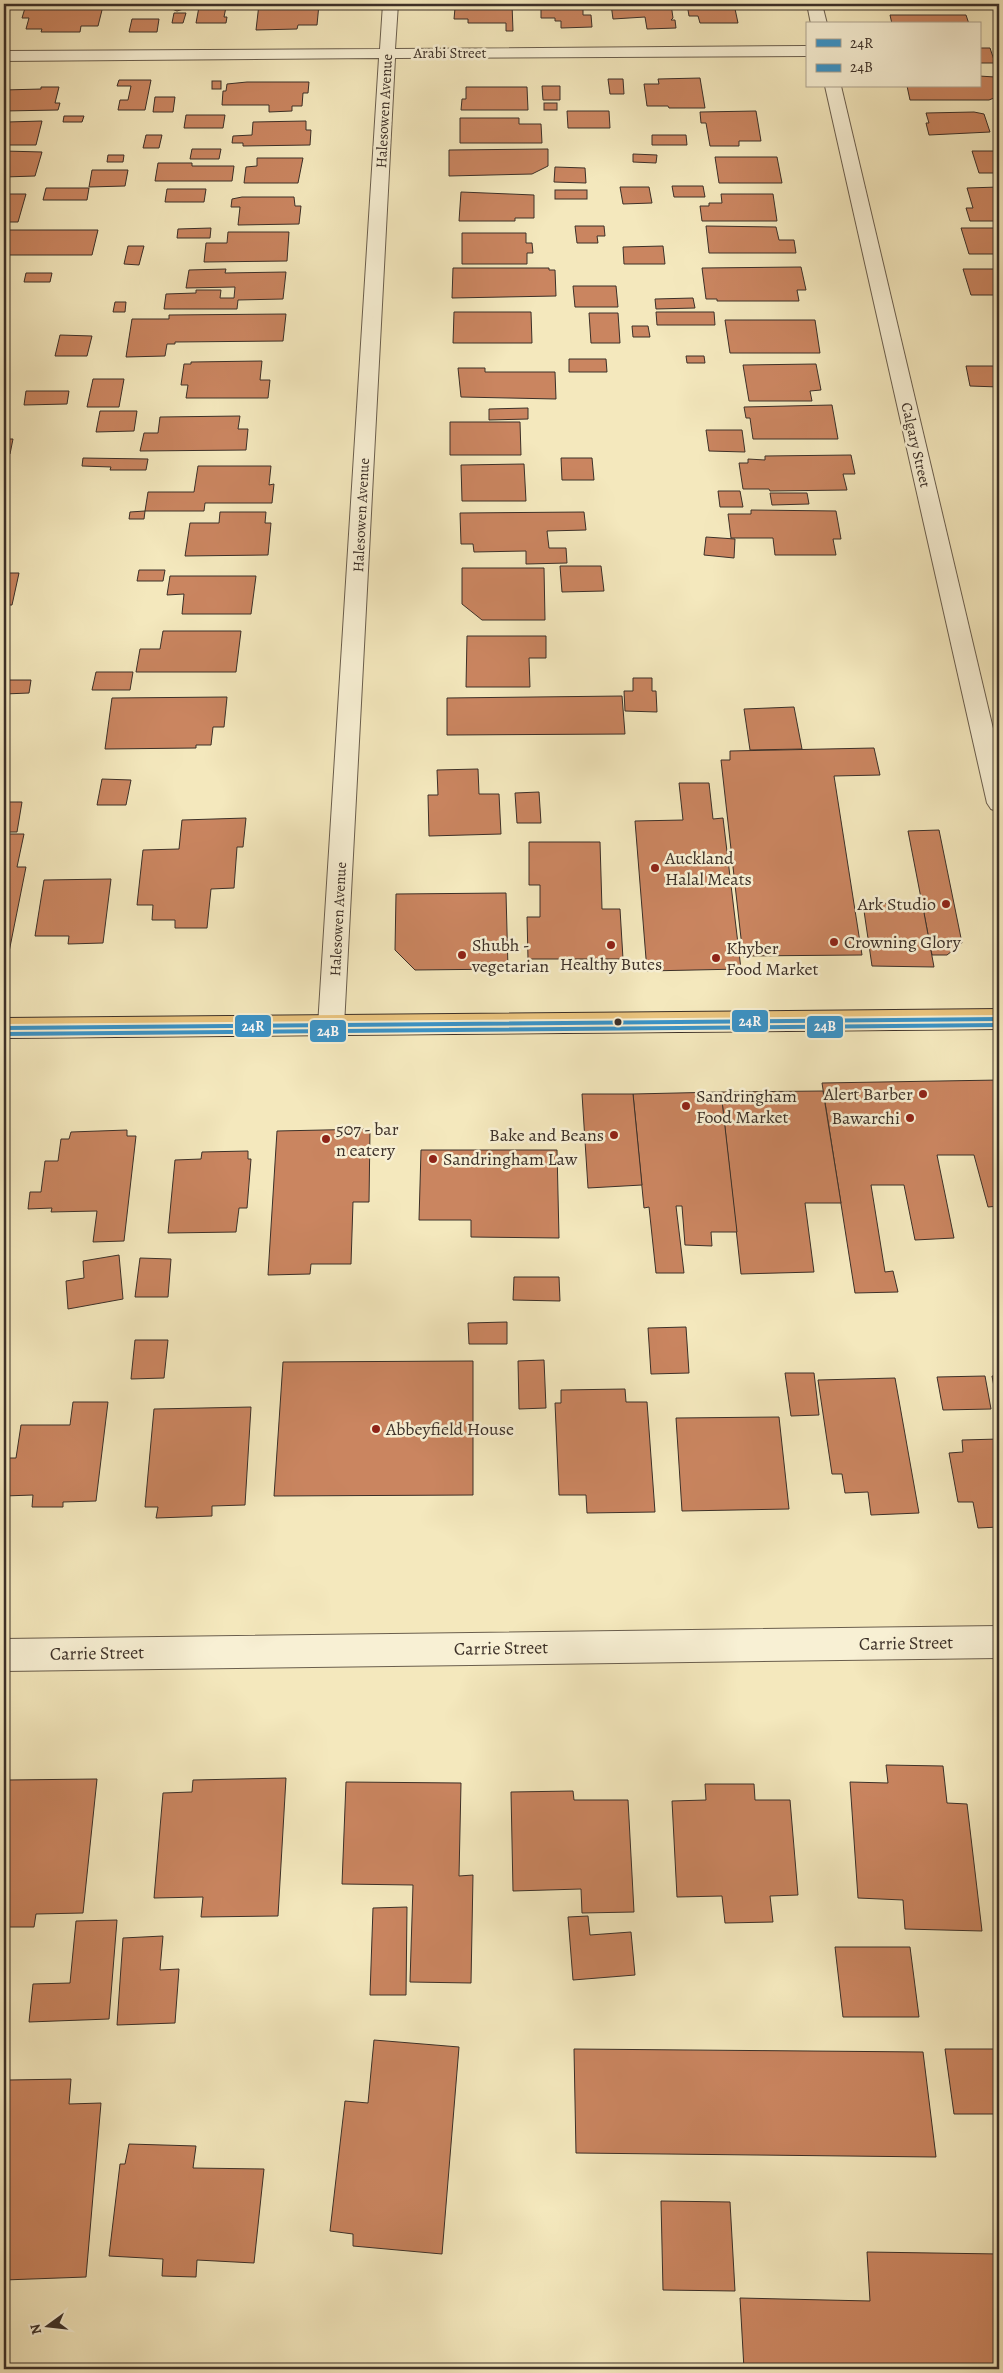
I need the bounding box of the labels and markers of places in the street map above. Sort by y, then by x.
place label: Auckland Halal Meats [664,846,752,891]
marker: Auckland Halal Meats [649,862,661,874]
place label: Ark Studio [857,892,936,916]
marker: Ark Studio [940,898,952,910]
place label: Crowning Glory [844,930,962,954]
place label: Shubh - vegetarian [471,933,549,978]
place label: Khyber Food Market [726,936,819,981]
marker: Crowning Glory [828,936,840,948]
marker: Healthy Butes [605,939,617,951]
marker: Shubh - vegetarian [456,949,468,961]
place label: Healthy Butes [560,952,662,976]
marker: Khyber Food Market [710,952,722,964]
unlabelled marker [613,1017,623,1027]
place label: Alert Barber [823,1082,913,1106]
place label: Sandringham Food Market [696,1084,797,1129]
marker: Alert Barber [917,1088,929,1100]
marker: Sandringham Food Market [680,1100,692,1112]
place label: Bawarchi [831,1106,900,1130]
marker: Bawarchi [904,1112,916,1124]
place label: 507 - bar n eatery [336,1117,399,1162]
place label: Bake and Beans [489,1123,604,1147]
marker: Bake and Beans [608,1129,620,1141]
marker: 507 - bar n eatery [320,1133,332,1145]
place label: Sandringham Law [443,1147,578,1171]
marker: Sandringham Law [427,1153,439,1165]
place label: Abbeyfield House [385,1417,514,1441]
marker: Abbeyfield House [370,1423,382,1435]

